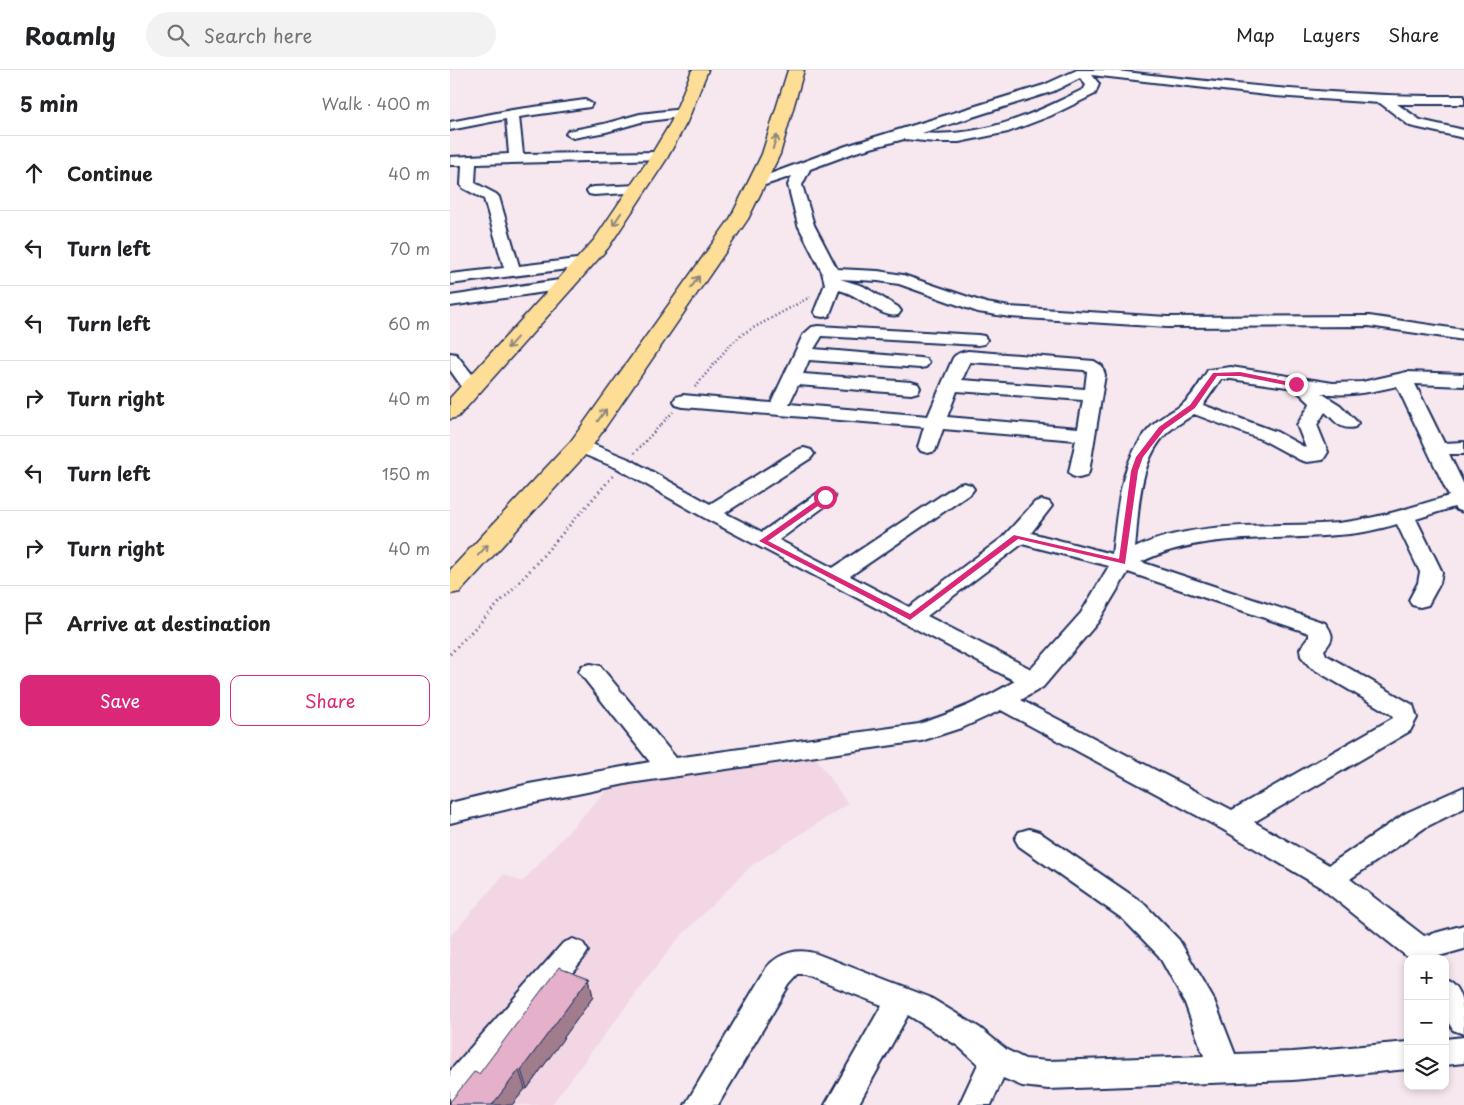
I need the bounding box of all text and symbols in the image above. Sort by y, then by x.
search box [146,12,496,57]
text: Roamly [25,17,116,53]
icon: search [164,21,192,49]
text: Search here [204,21,312,49]
text: Map [1236,21,1275,48]
text: Layers [1303,21,1360,48]
text: Share [1388,21,1439,48]
text: 5 min [20,87,78,119]
text: Walk · 400 m [322,91,430,115]
one-way arrow [771,134,780,150]
icon: ahead [20,159,48,187]
text: Continue [67,159,153,187]
text: 40 m [388,161,430,185]
one-way arrow [612,212,622,226]
icon: left [20,234,48,262]
text: Turn left [67,234,151,262]
text: 70 m [390,236,430,260]
one-way arrow [690,275,700,289]
icon: left [20,309,48,337]
text: Turn left [67,309,151,337]
text: 60 m [388,311,430,335]
one-way arrow [506,336,518,349]
route end [1285,373,1308,396]
icon: right [20,384,48,412]
text: Turn right [67,384,165,412]
text: 40 m [388,386,430,410]
one-way arrow [597,409,607,423]
icon: left [20,459,48,487]
text: Turn left [67,459,151,487]
text: 150 m [382,461,430,485]
route start [814,486,837,509]
icon: right [20,534,48,562]
text: Turn right [67,534,165,562]
text: 40 m [388,536,430,560]
one-way arrow [477,544,489,557]
icon: arrive [20,609,48,637]
text: Arrive at destination [67,609,271,637]
button: Save [20,675,220,726]
button: Share [230,675,430,726]
map controls [1404,955,1449,1090]
button: + [1404,955,1449,1000]
button: − [1404,1000,1449,1045]
button: layers [1404,1045,1449,1090]

